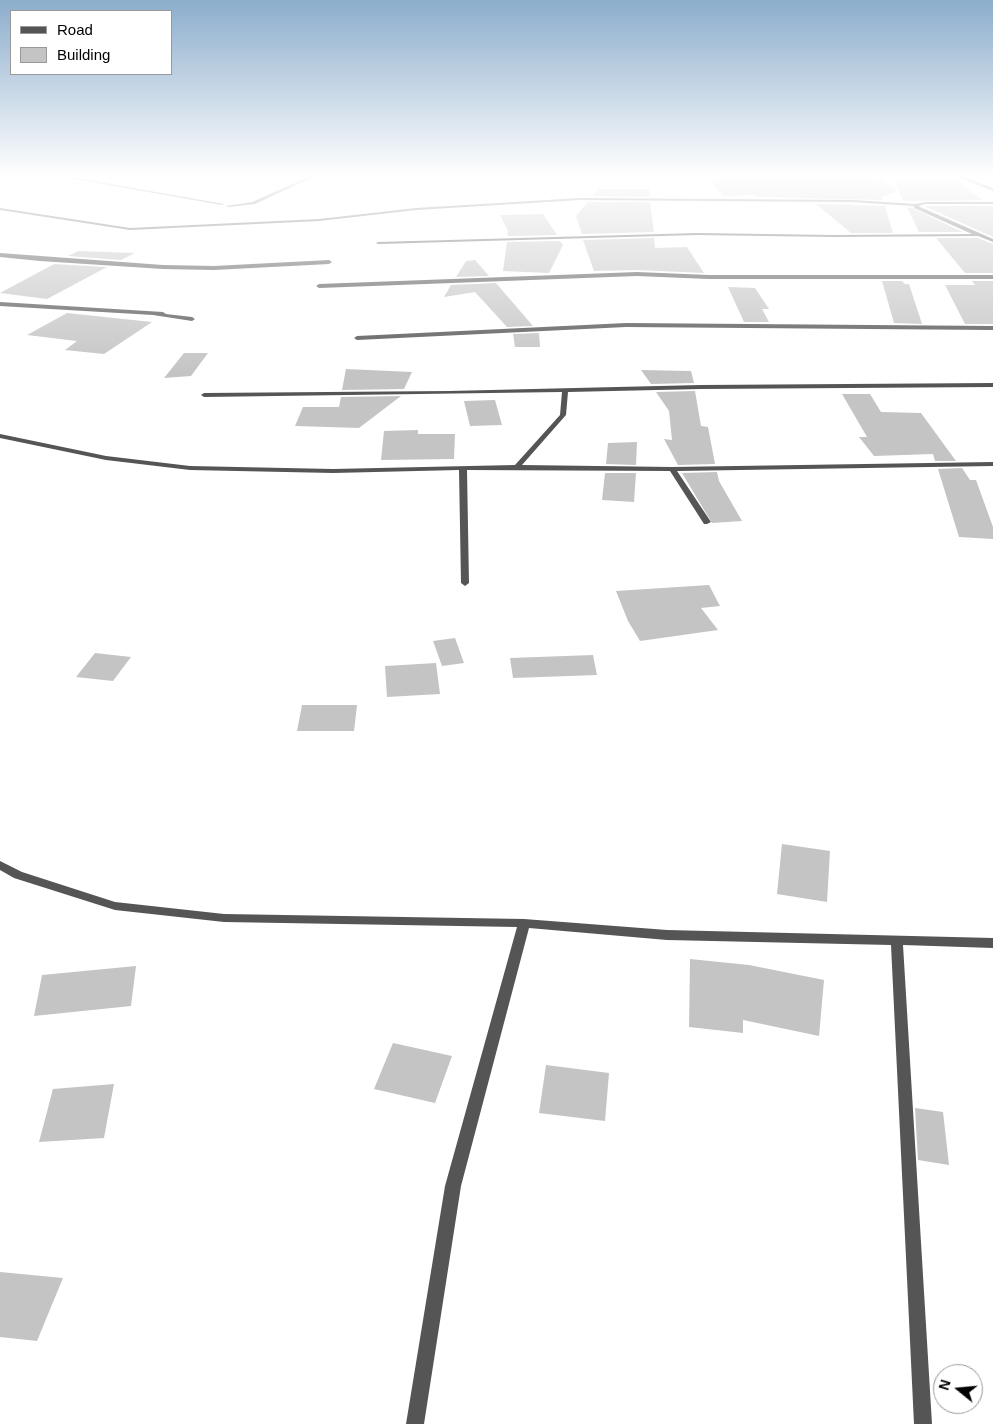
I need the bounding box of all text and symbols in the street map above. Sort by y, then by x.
legend [10,10,172,75]
text: Road [57,21,93,38]
text: Building [57,46,110,63]
north arrow [933,1364,983,1414]
text: N [935,1378,954,1392]

